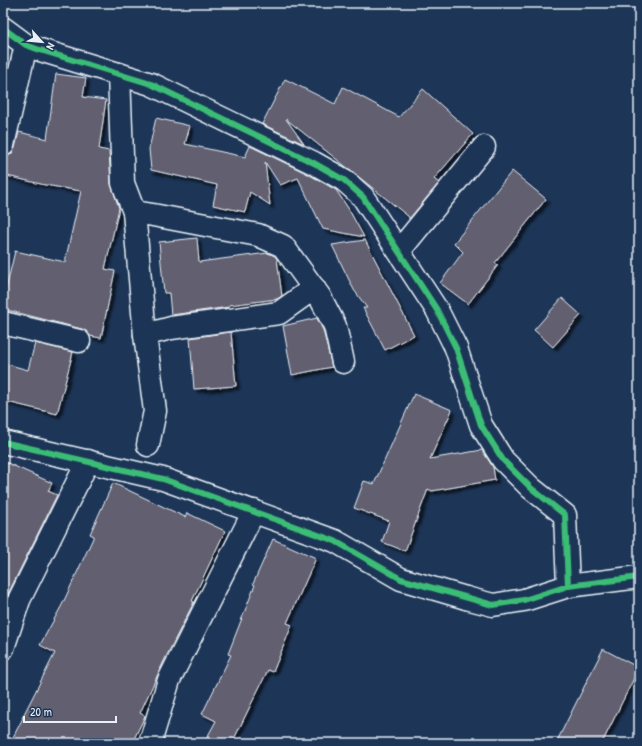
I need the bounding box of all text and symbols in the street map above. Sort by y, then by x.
north arrow [22,22,62,62]
text: N [43,41,58,52]
scale bar [24,698,116,724]
text: 20 m [30,703,52,720]

